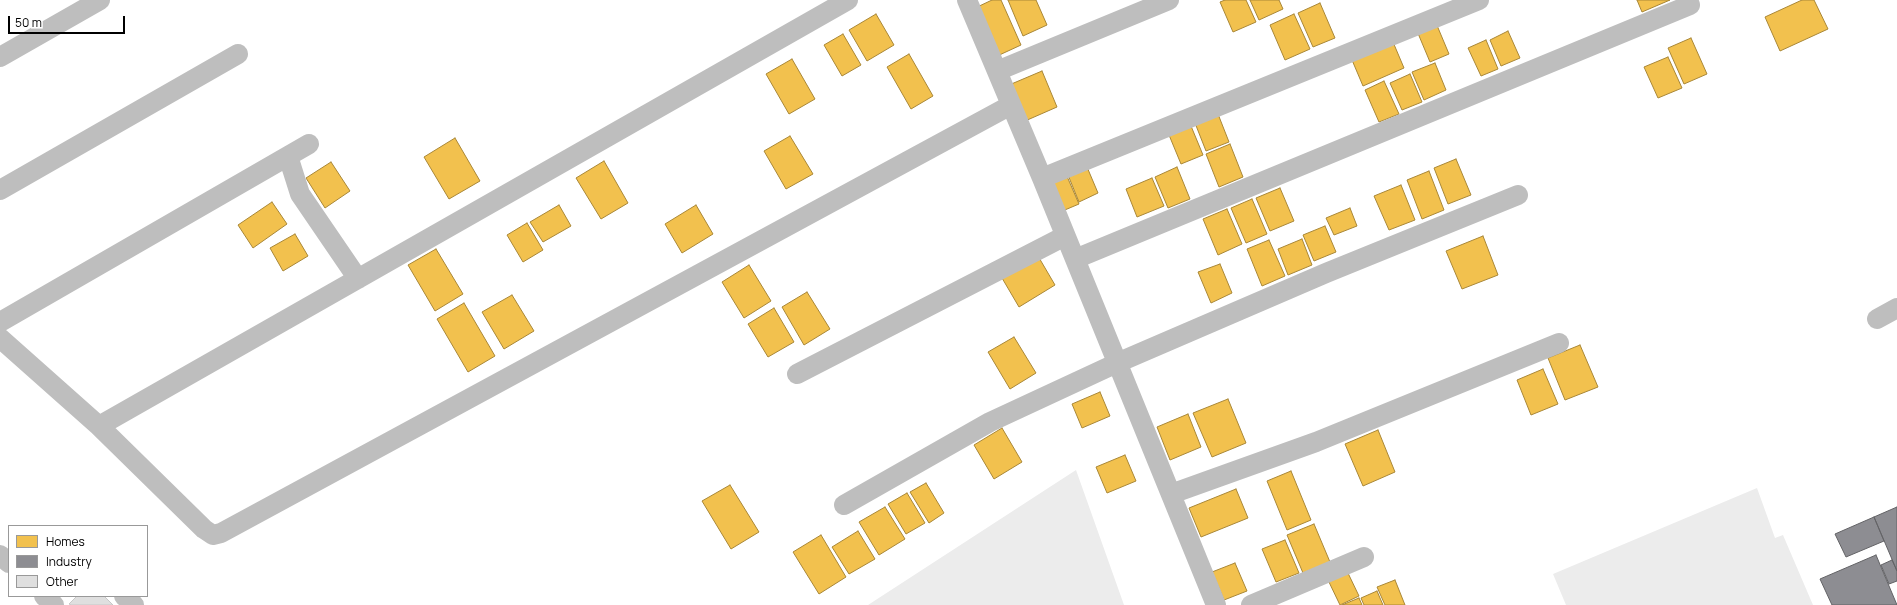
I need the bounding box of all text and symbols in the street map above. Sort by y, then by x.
scale bar [10,8,127,34]
text: 50 m [15,14,42,31]
legend [8,525,148,597]
text: Homes [46,533,85,550]
text: Industry [46,553,92,570]
text: Other [46,573,78,590]

